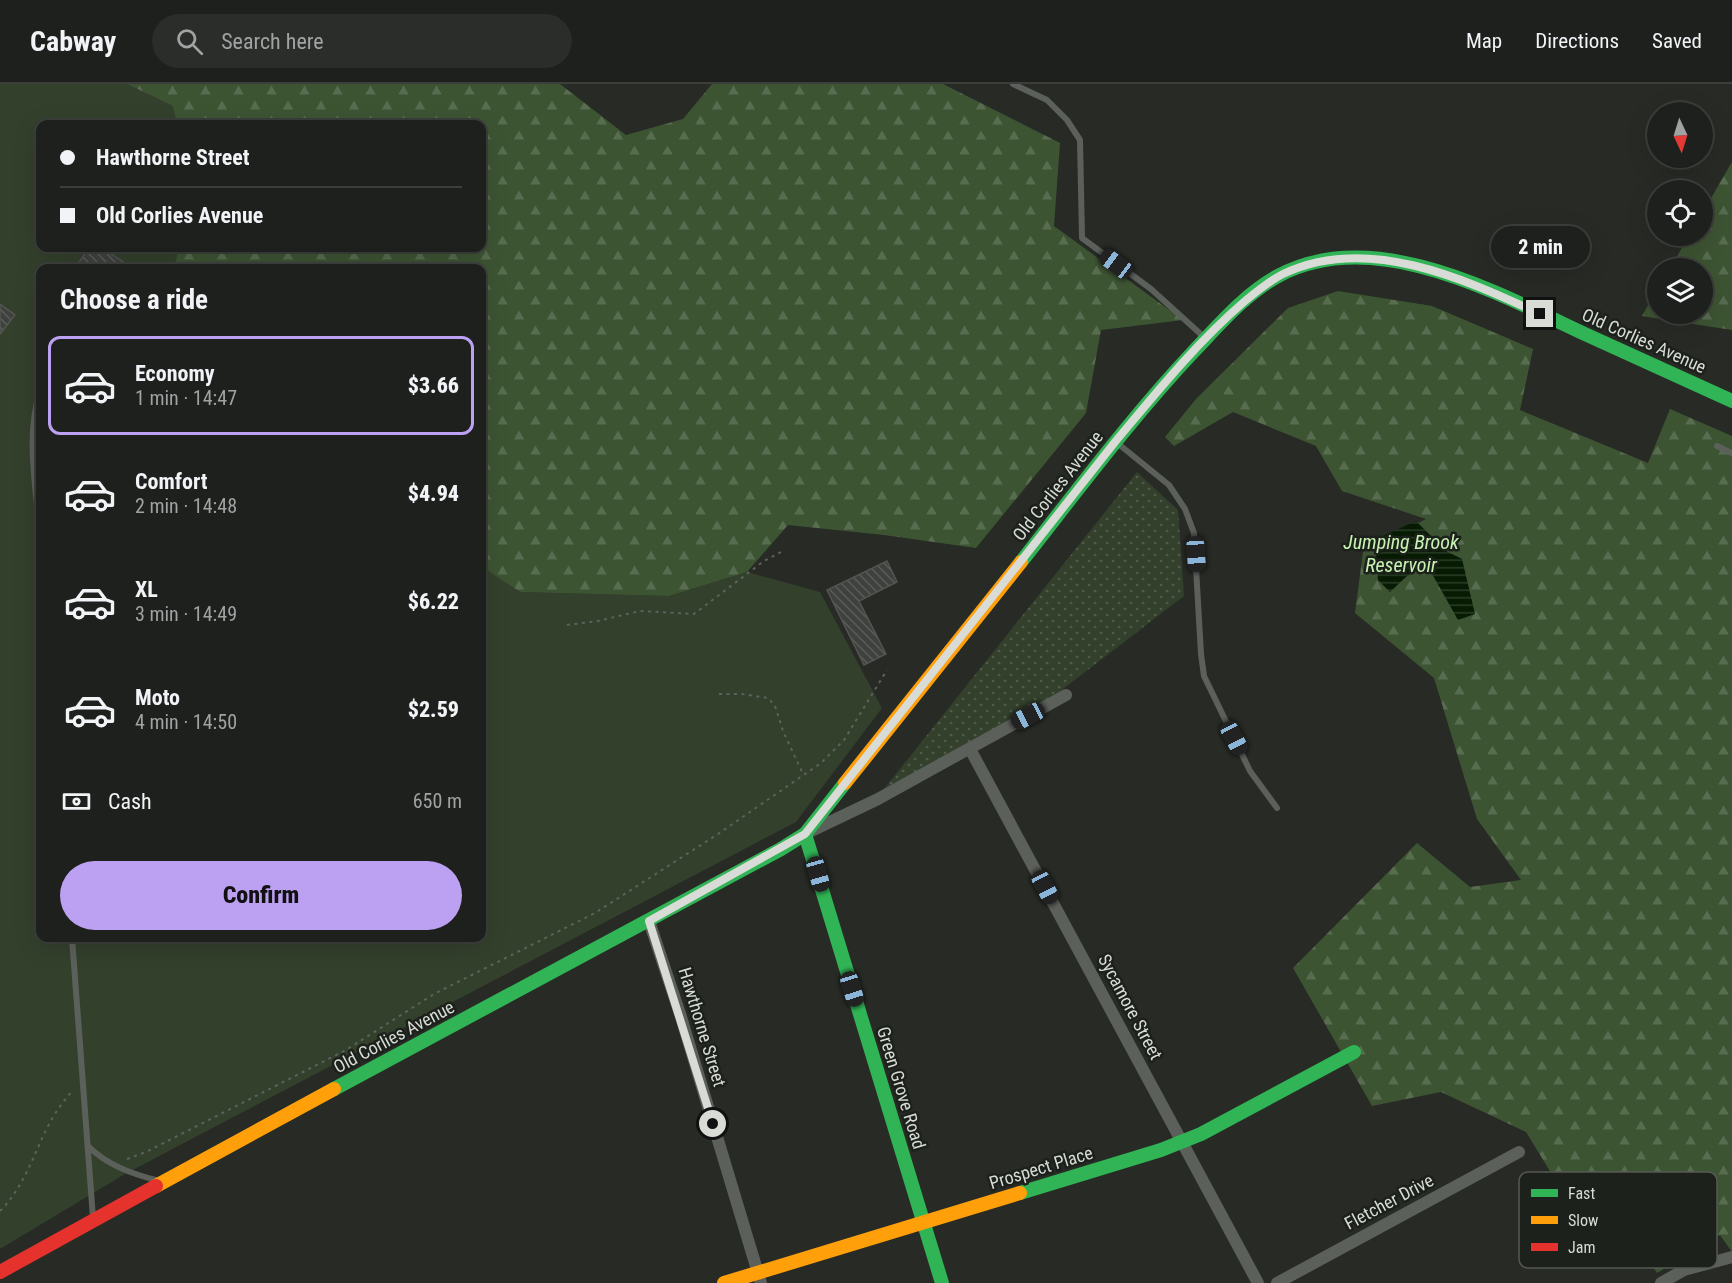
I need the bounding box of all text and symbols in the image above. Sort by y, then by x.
search box [152,14,572,68]
text: Cabway [30,25,116,58]
icon: search [173,25,206,58]
text: Search here [221,29,324,54]
text: Map [1466,29,1502,53]
text: Directions [1535,29,1619,53]
text: Saved [1652,29,1702,53]
north arrow [1647,102,1713,168]
map controls [1647,102,1713,324]
text: Hawthorne Street [96,145,250,170]
button: locate [1647,180,1713,246]
text: Old Corlies Avenue [96,203,263,228]
callout: 2 min [1490,227,1590,269]
text: 2 min [1518,235,1563,259]
car [1096,246,1136,282]
button: layers [1647,258,1713,324]
text: Choose a ride [60,284,208,316]
route end [1526,300,1553,327]
street label: Old Corlies Avenue [1579,304,1709,377]
icon: car [63,359,117,413]
text: Economy [135,361,215,386]
text: $3.66 [408,373,459,398]
text: 1 min · 14:47 [135,386,237,410]
street label: Old Corlies Avenue [1008,427,1107,545]
icon: car [63,467,117,521]
text: Comfort [135,469,208,494]
text: $4.94 [408,481,459,506]
text: 2 min · 14:48 [135,494,237,518]
water label: Jumping Brook Reservoir [1343,530,1460,577]
car [1186,535,1206,573]
icon: car [63,575,117,629]
text: XL [135,577,158,602]
text: $6.22 [408,589,459,614]
text: 3 min · 14:49 [135,602,237,626]
icon: car [63,683,117,737]
text: Moto [135,685,180,710]
text: $2.59 [408,697,459,722]
car [1008,700,1048,732]
text: 4 min · 14:50 [135,710,237,734]
car [1218,718,1250,758]
icon: cash [60,785,93,818]
text: Cash [108,789,152,814]
text: 650 m [413,789,462,813]
car [804,854,832,894]
button: Confirm [60,861,462,930]
car [1029,867,1061,907]
street label: Sycamore Street [1094,950,1167,1063]
street label: Hawthorne Street [674,965,731,1089]
car [838,969,866,1009]
street label: Old Corlies Avenue [330,996,458,1077]
street label: Green Grove Road [873,1024,930,1152]
route start [699,1110,726,1137]
street label: Prospect Place [987,1142,1095,1193]
street label: Fletcher Drive [1341,1169,1437,1234]
legend [1519,1172,1717,1268]
text: Fast [1568,1184,1595,1203]
text: Slow [1568,1211,1598,1230]
text: Jam [1568,1238,1595,1257]

